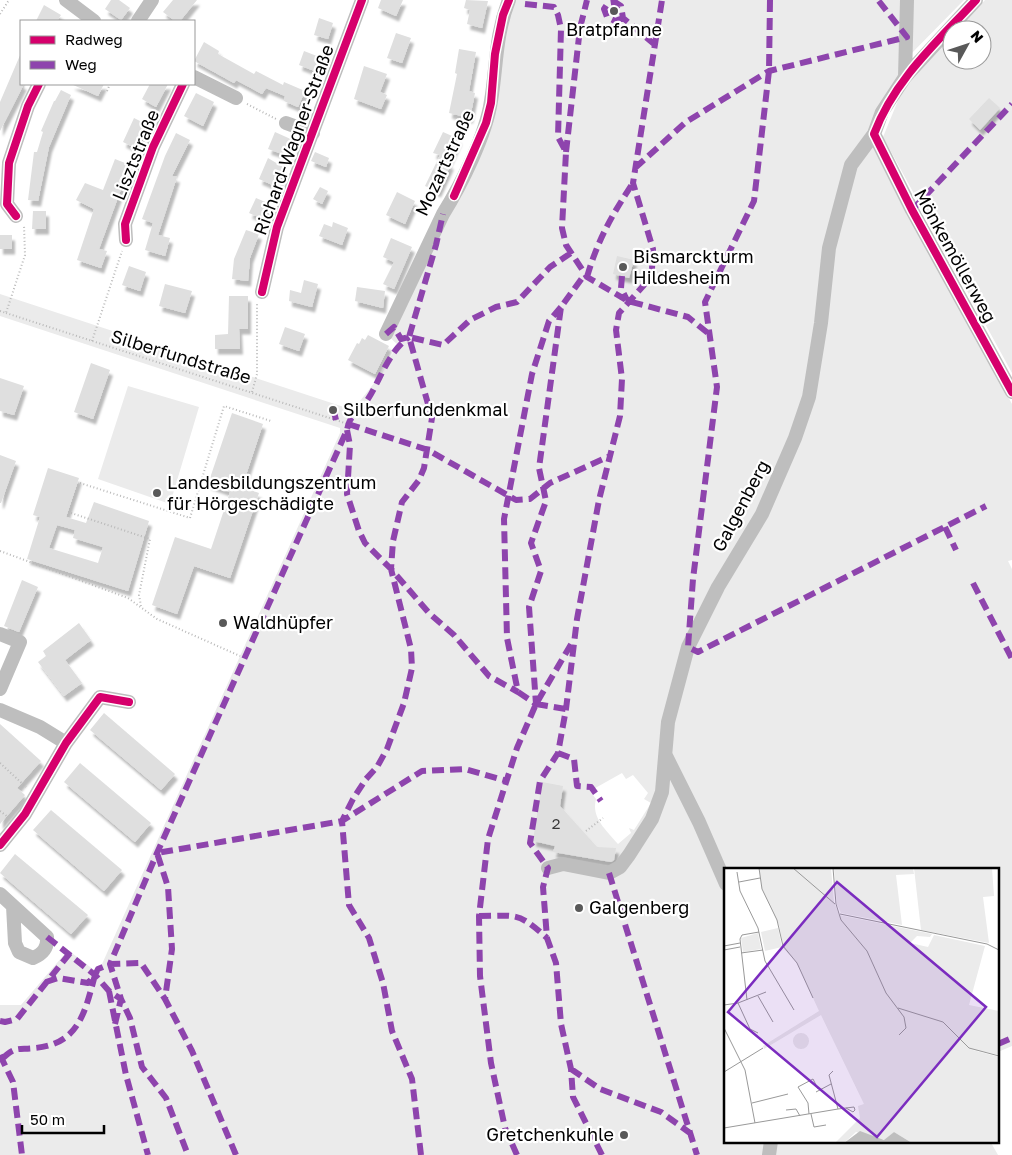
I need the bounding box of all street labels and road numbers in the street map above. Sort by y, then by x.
street label: Richard-Wagner-Straße [248,41,338,238]
street label: Lisztstraße [107,106,163,203]
street label: Mozartstraße [410,106,478,219]
street label: Mönkemöllerweg [910,185,1002,326]
street label: Silberfundstraße [109,324,254,388]
street label: Galgenberg [707,456,773,555]

